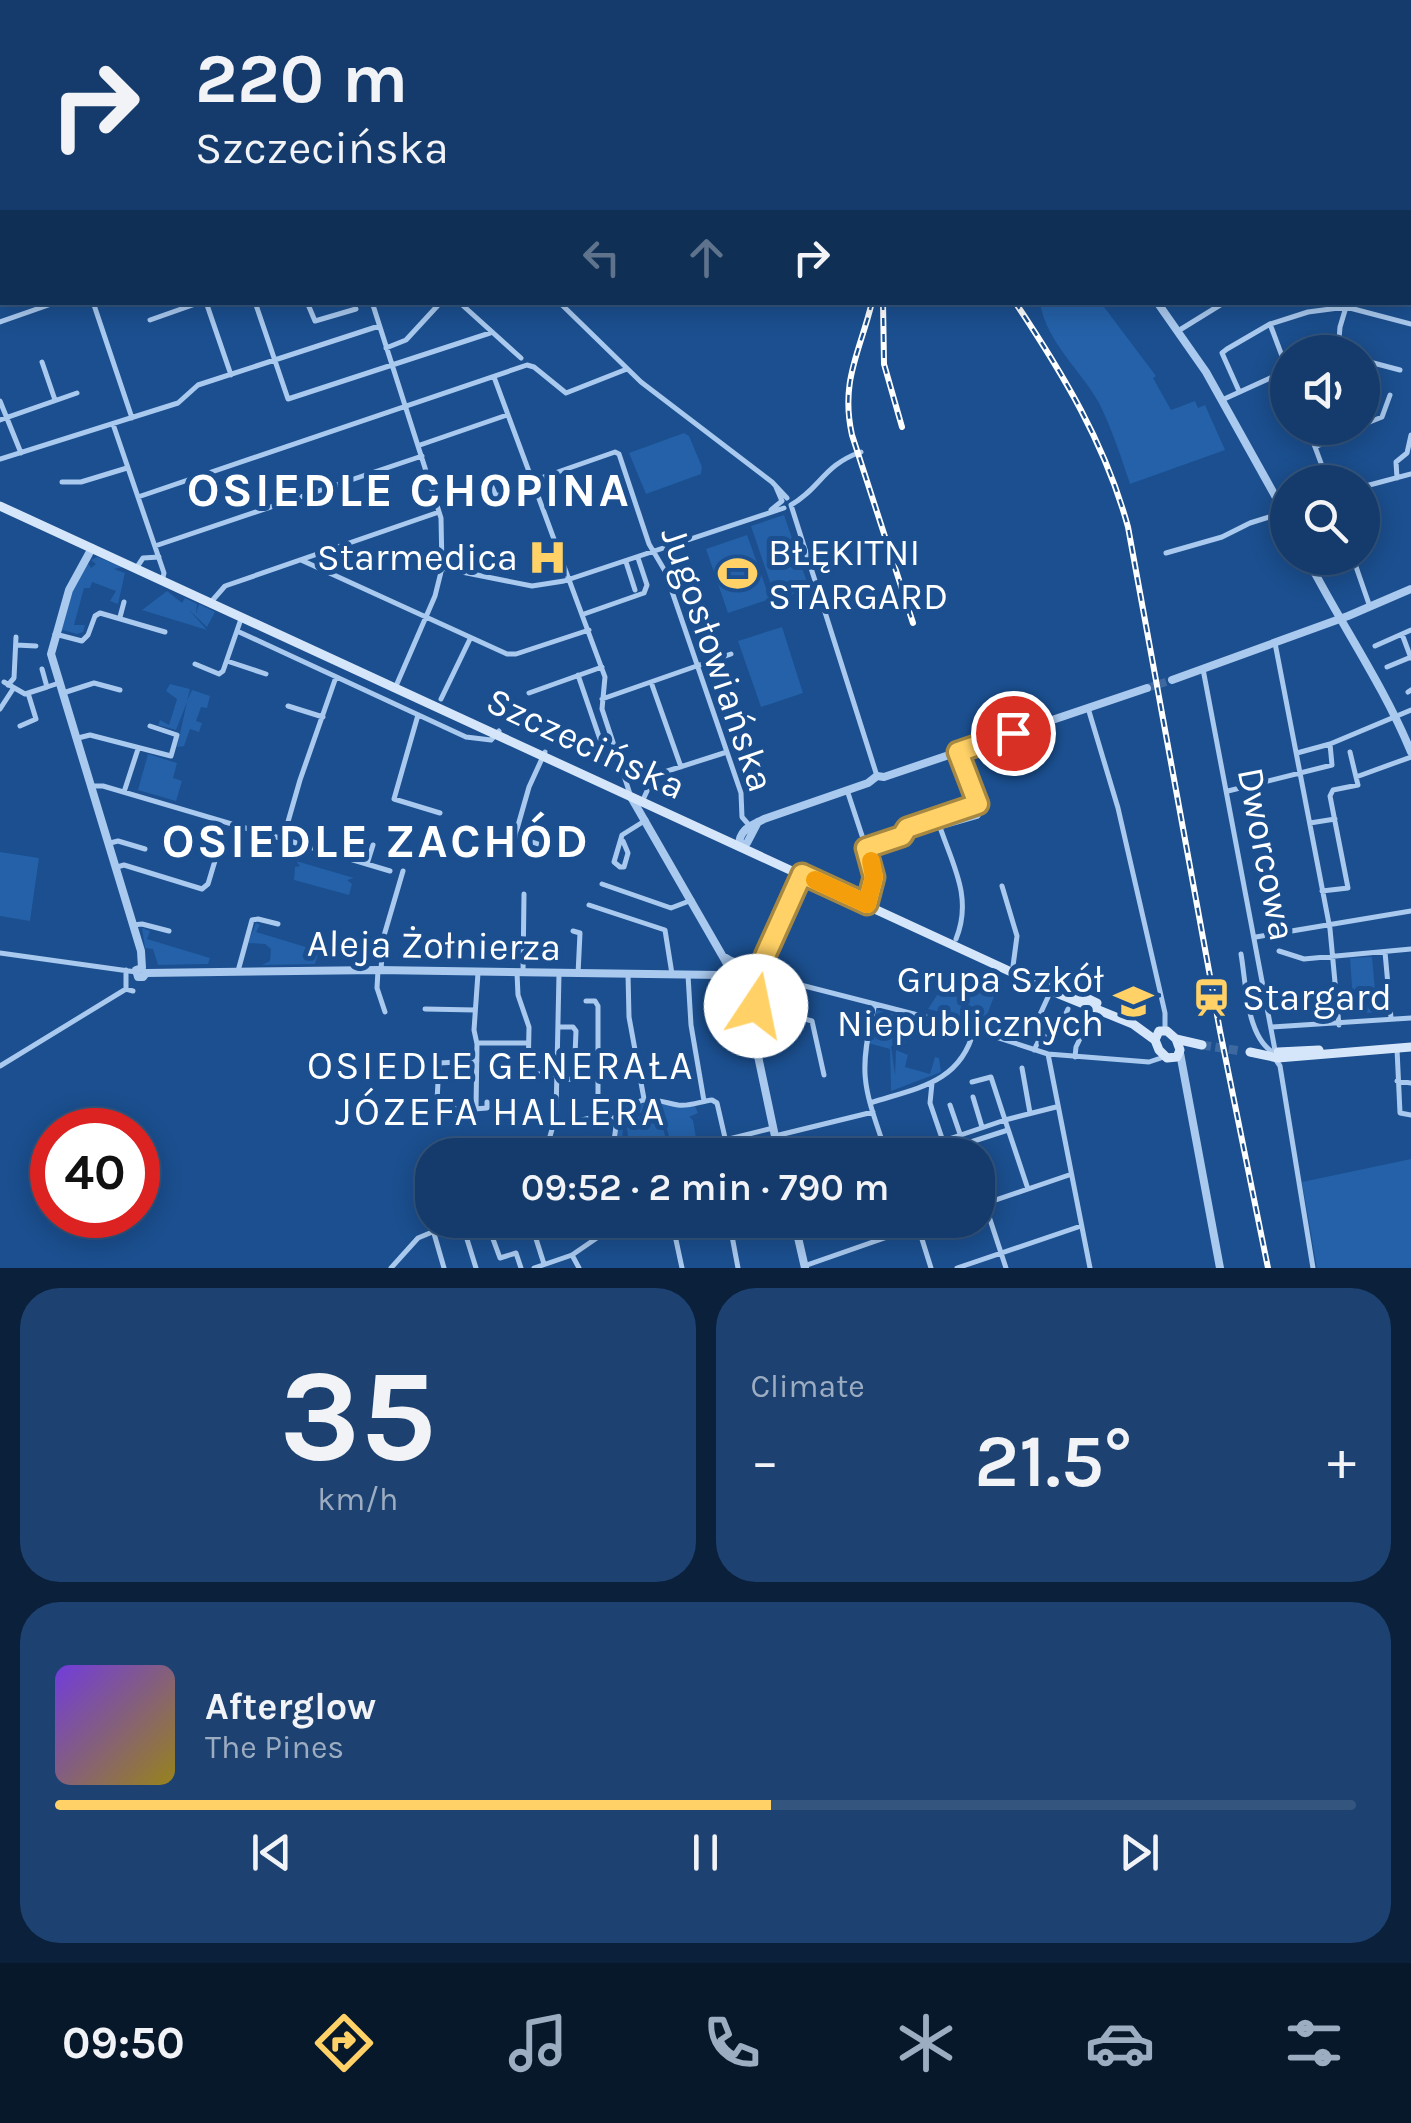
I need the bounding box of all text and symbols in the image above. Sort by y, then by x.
text: 220 m [195,38,408,120]
icon: right [30,40,160,170]
text: Szczecińska [195,122,449,174]
icon: left [574,230,629,285]
icon: ahead [679,230,734,285]
icon: right [784,230,839,285]
map controls [1270,335,1380,575]
button: sound [1270,335,1380,445]
district label: OSIEDLE CHOPINA [187,462,631,518]
button: search [1270,465,1380,575]
street label: Jugosłowiańska [651,521,784,797]
place label: BŁĘKITNI STARGARD [768,530,948,619]
place label: Starmedica [317,535,518,580]
hospital icon: Starmedica [527,536,569,578]
sports icon: BŁĘKITNI STARGARD [717,553,759,595]
street label: Szczecińska [479,678,692,809]
pin [971,691,1056,776]
icon: arrive [986,706,1041,761]
street label: Dworcowa [1228,763,1305,945]
district label: OSIEDLE ZACHÓD [162,811,590,869]
street label: Aleja Żołnierza [307,921,561,970]
position arrow [704,954,808,1058]
place label: Grupa Szkół Niepublicznych [837,957,1104,1046]
place label: Stargard [1242,975,1392,1020]
station icon: Stargard [1191,976,1233,1018]
school or university icon: Grupa Szkół Niepublicznych [1113,980,1155,1022]
district label: OSIEDLE GENERAŁA JÓZEFA HALLERA [307,1042,695,1135]
speed limit sign: 40 [30,1108,160,1238]
text: 09:52 · 2 min · 790 m [521,1165,889,1210]
text: 35 [279,1340,436,1492]
text: Climate [751,1368,865,1405]
text: 21.5° [974,1417,1132,1505]
text: − [751,1429,779,1493]
text: + [1327,1429,1356,1493]
text: km/h [317,1481,398,1518]
text: Afterglow [205,1684,376,1729]
text: The Pines [205,1729,344,1766]
icon: previous [244,1825,299,1880]
icon: pause [678,1825,733,1880]
icon: next [1112,1825,1167,1880]
icon: directions [309,2008,379,2078]
icon: music [503,2008,573,2078]
icon: phone [697,2008,767,2078]
icon: climate [891,2008,961,2078]
icon: car [1085,2008,1155,2078]
icon: filters [1279,2008,1349,2078]
text: 09:50 [62,2017,185,2069]

